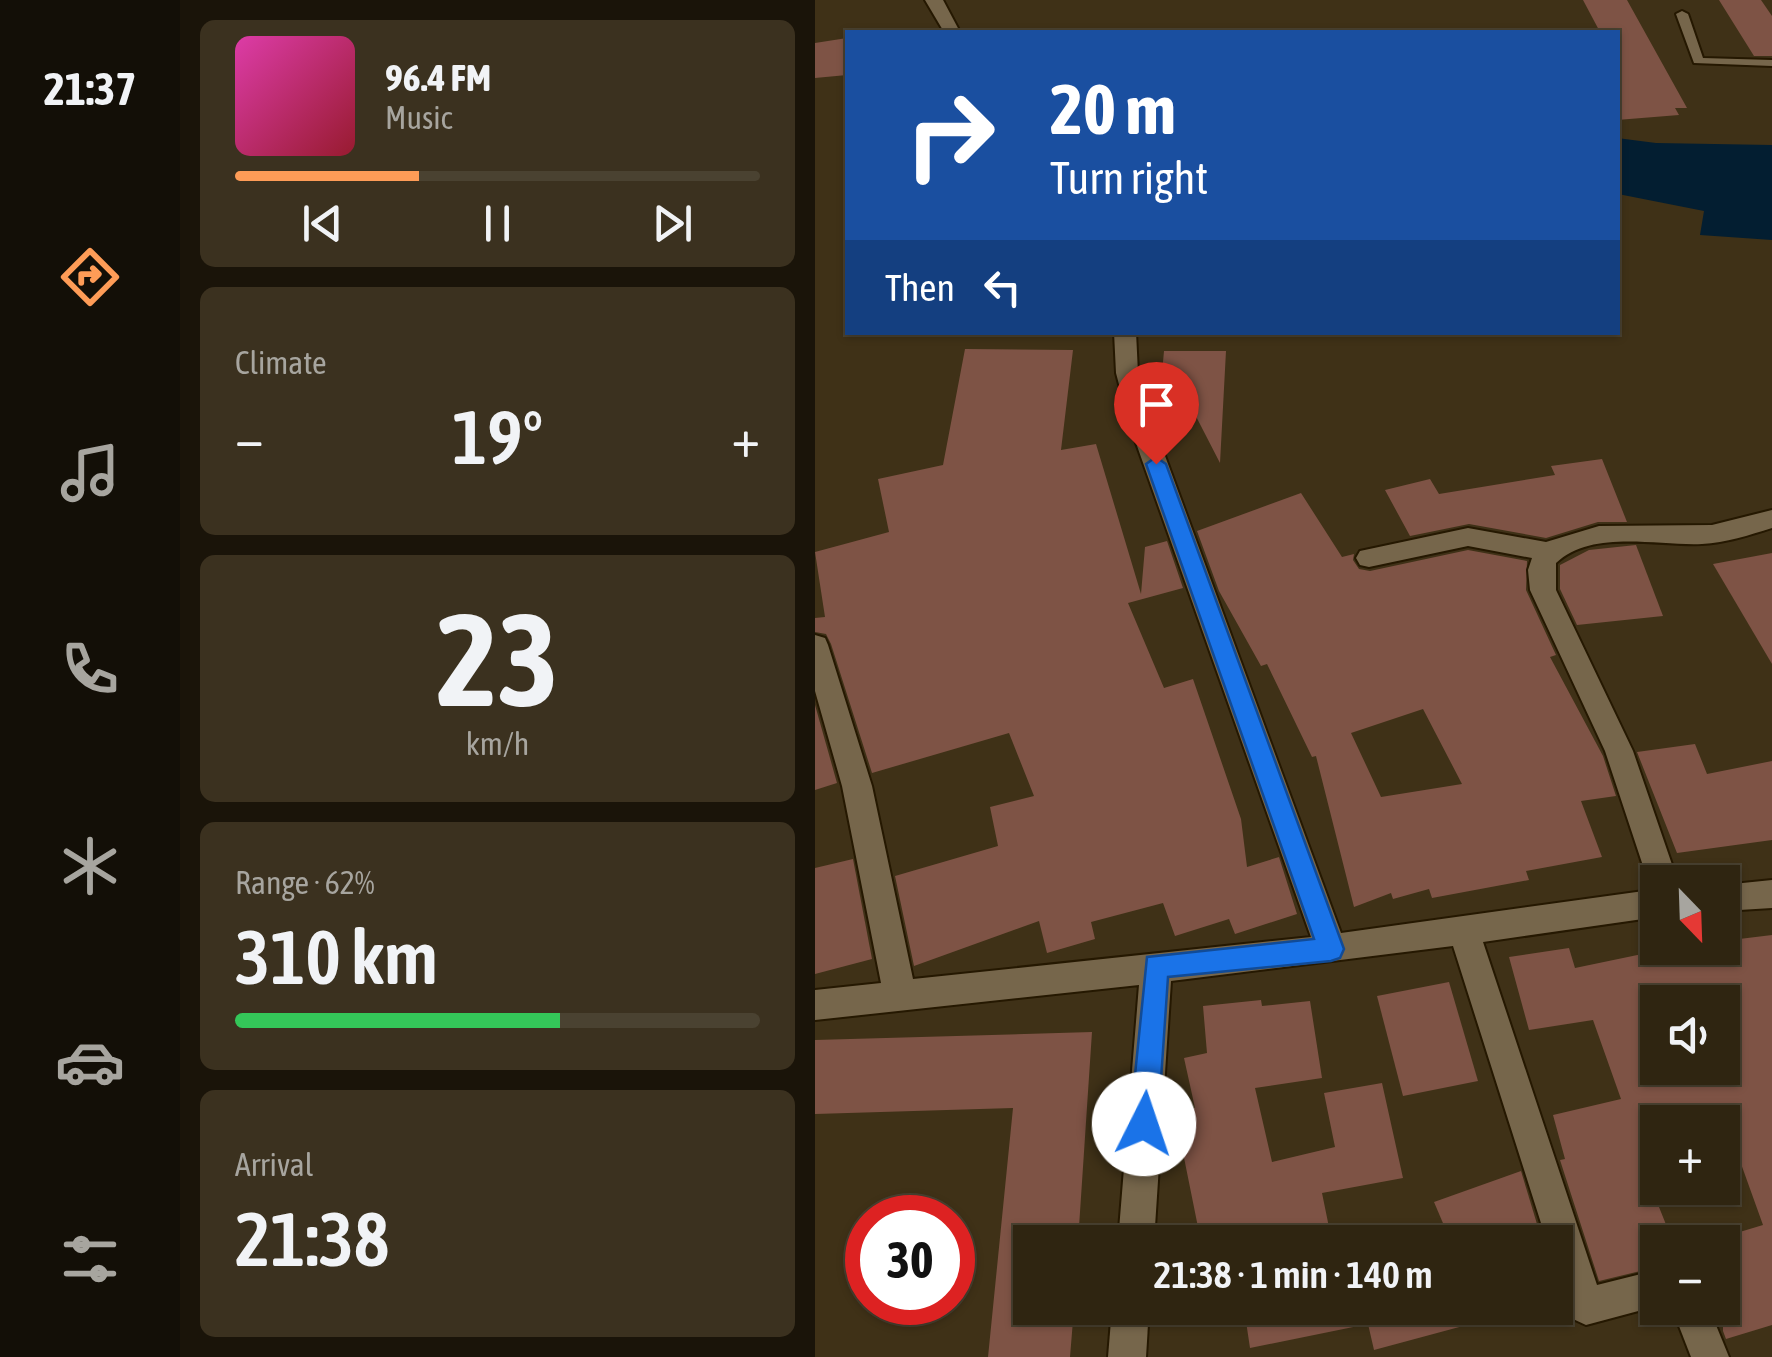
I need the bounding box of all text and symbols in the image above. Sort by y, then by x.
text: 96.4 FM [385,56,491,99]
text: 21:37 [44,63,136,115]
text: 20 m [1050,69,1176,149]
icon: right [885,70,1015,200]
text: Music [385,99,452,136]
text: Turn right [1050,152,1208,204]
icon: previous [295,196,350,251]
icon: pause [470,196,525,251]
icon: next [645,196,700,251]
icon: directions [55,242,125,312]
icon: left [975,260,1030,315]
text: Then [885,266,955,309]
text: Climate [235,344,327,381]
pin [1114,362,1199,465]
icon: arrive [1129,377,1184,432]
text: 19° [452,394,543,480]
text: − [235,406,264,469]
text: + [731,406,760,469]
icon: music [55,438,125,508]
text: 23 [436,585,559,734]
icon: phone [55,634,125,704]
text: km/h [466,725,529,762]
icon: climate [55,831,125,901]
text: Range · 62% [235,864,375,901]
north arrow [1640,865,1740,965]
map controls [1640,865,1740,1325]
text: 310 km [235,914,438,1000]
button: sound [1640,985,1740,1085]
icon: car [55,1027,125,1097]
position arrow [1092,1072,1196,1176]
button: + [1640,1105,1740,1205]
text: Arrival [235,1146,313,1183]
speed limit sign: 30 [845,1195,975,1325]
text: 21:38 [235,1196,389,1282]
icon: filters [55,1224,125,1294]
button: − [1640,1225,1740,1325]
text: 21:38 · 1 min · 140 m [1153,1253,1433,1296]

